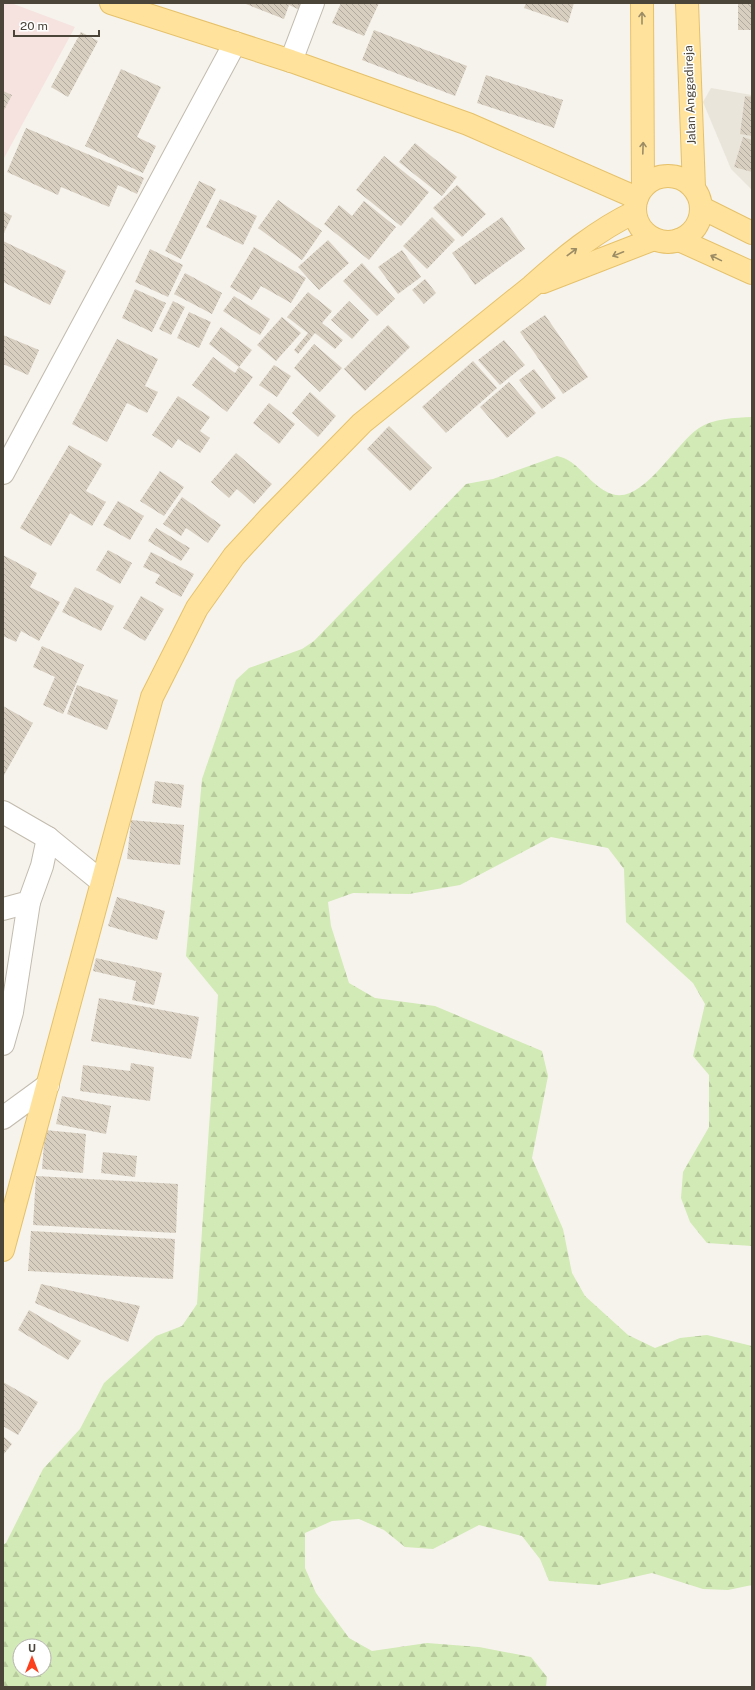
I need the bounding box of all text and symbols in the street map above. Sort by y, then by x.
scale bar [14,12,99,38]
one-way arrow [638,12,646,25]
text: 20 m [20,19,48,33]
street label: Jalan Anggadireja [681,45,699,145]
one-way arrow [639,142,646,155]
one-way arrow [567,248,578,256]
one-way arrow [613,251,625,258]
one-way arrow [710,254,722,261]
north arrow [12,1638,52,1678]
text: U [28,1642,36,1654]

